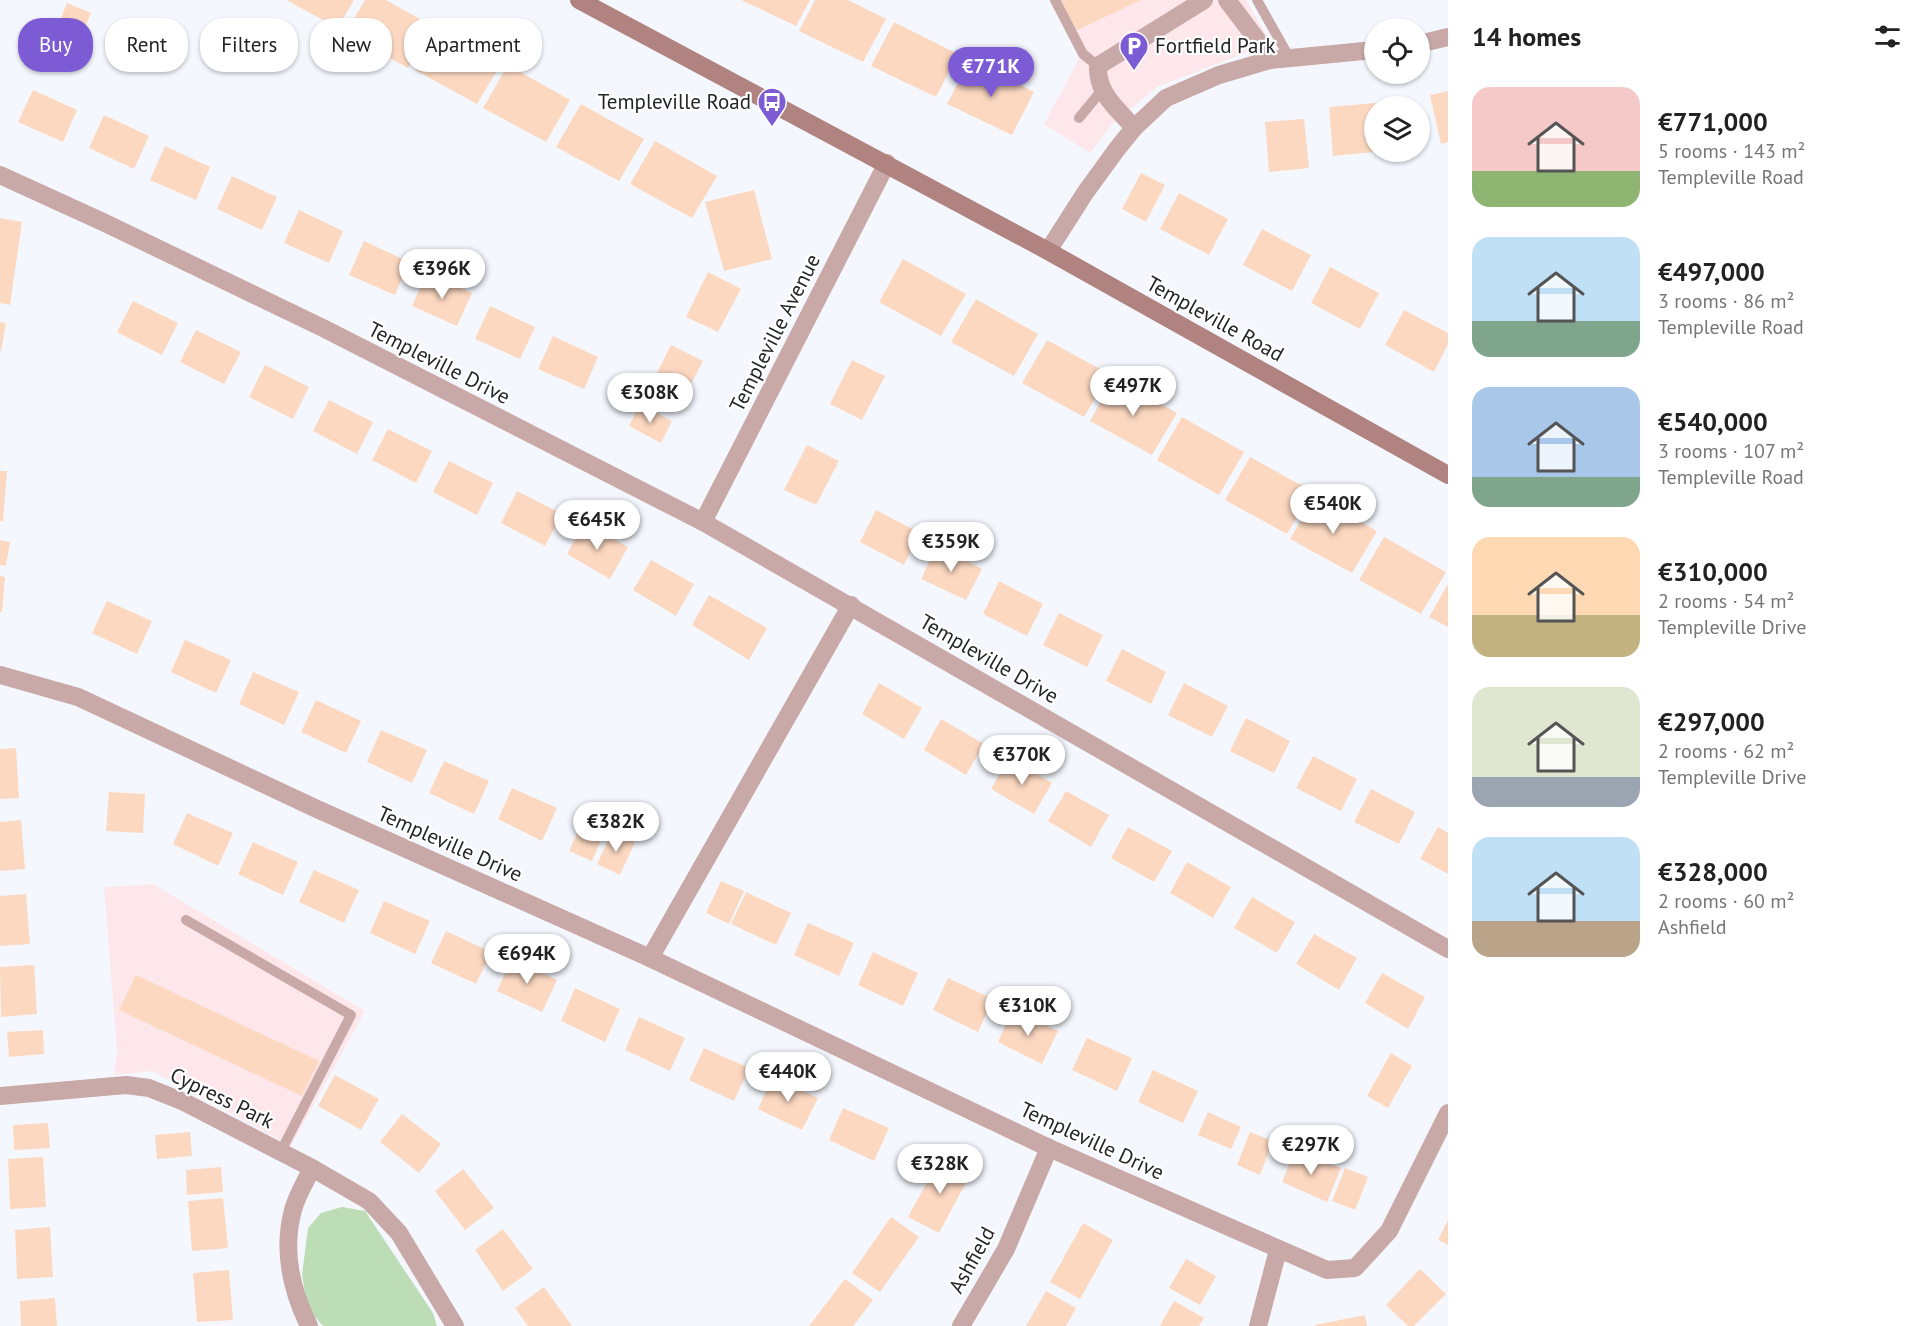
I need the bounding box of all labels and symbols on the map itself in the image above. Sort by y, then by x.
parking icon: Fortfield Park [1118,30,1150,72]
place label: Fortfield Park [1155,32,1276,59]
pin: €771K [949,47,1033,98]
bus stop icon: Templeville Road [756,86,788,128]
place label: Templeville Road [598,88,751,115]
pin: €396K [400,249,484,300]
street label: Templeville Avenue [723,249,826,416]
street label: Templeville Road [1142,270,1289,367]
street label: Templeville Drive [364,315,515,410]
pin: €497K [1091,366,1175,417]
pin: €308K [608,373,692,424]
pin: €540K [1291,484,1375,535]
pin: €645K [555,500,639,551]
pin: €359K [909,522,993,573]
street label: Templeville Drive [915,608,1063,709]
pin: €370K [980,735,1064,786]
street label: Templeville Drive [374,800,527,888]
pin: €382K [574,802,658,853]
pin: €694K [485,934,569,985]
pin: €310K [986,986,1070,1037]
pin: €440K [746,1052,830,1103]
street label: Cypress Park [166,1061,278,1134]
street label: Templeville Drive [1016,1095,1168,1186]
pin: €297K [1269,1125,1353,1176]
pin: €328K [898,1144,982,1195]
street label: Ashfield [942,1222,1001,1298]

